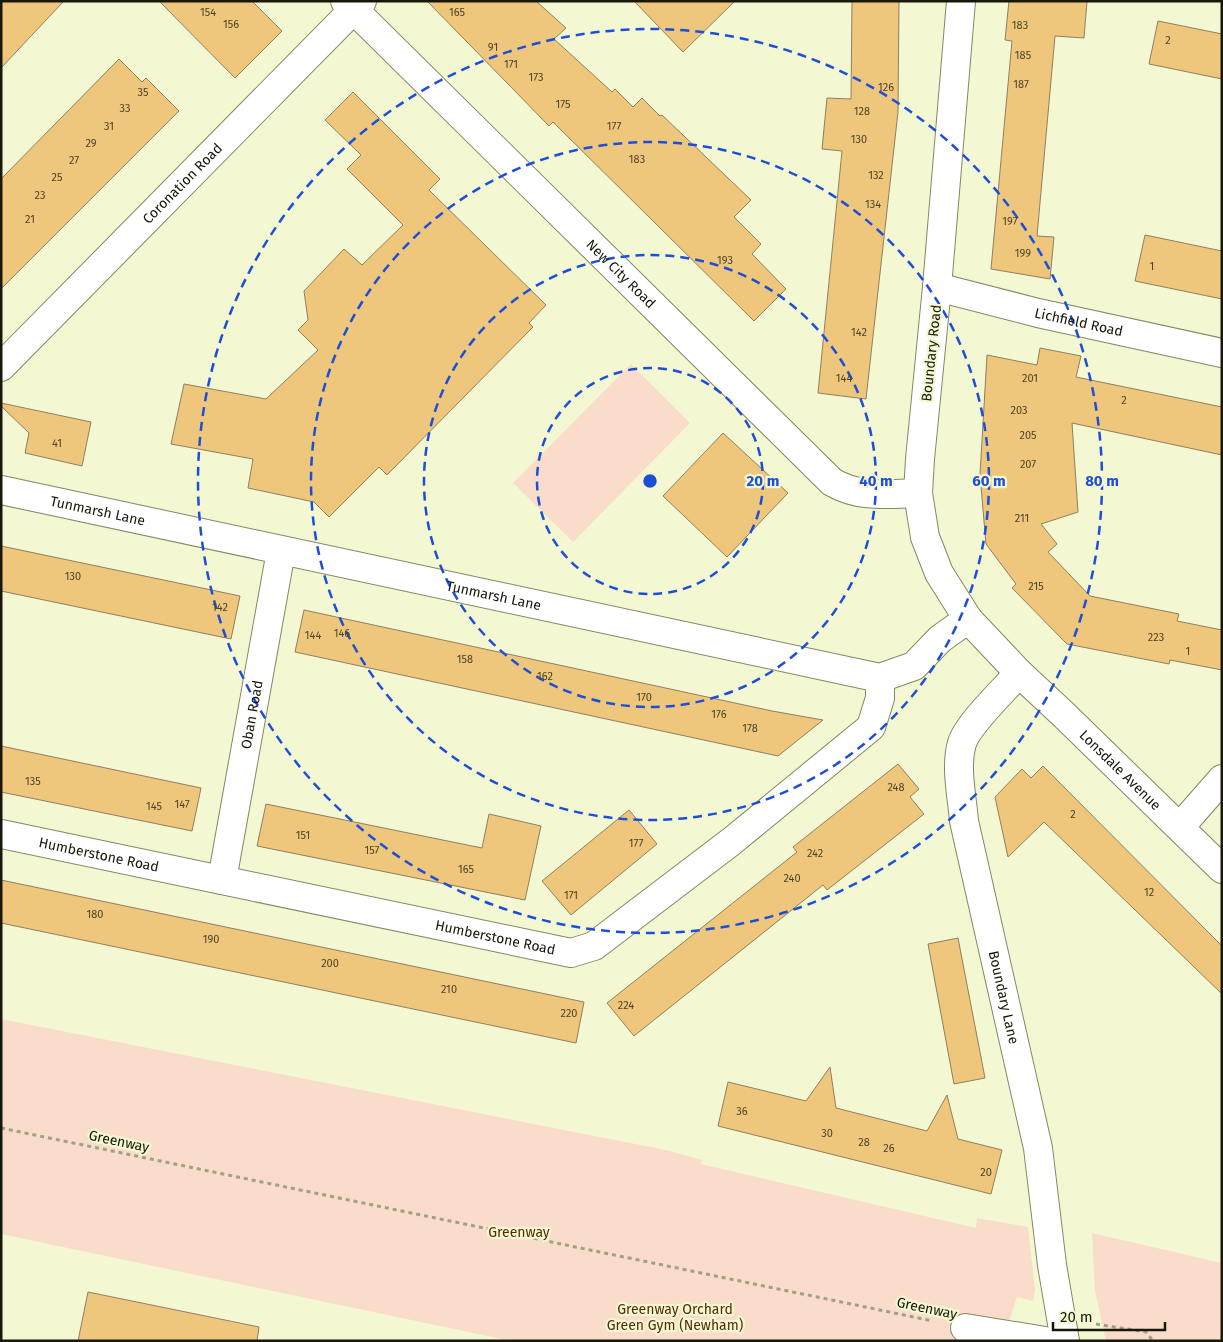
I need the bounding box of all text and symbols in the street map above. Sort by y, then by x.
house number: 154 [200,6,216,19]
house number: 165 [449,6,466,19]
house number: 156 [223,18,239,31]
house number: 183 [1012,19,1028,32]
house number: 2 [1165,34,1171,47]
house number: 91 [488,41,498,54]
house number: 185 [1015,49,1032,62]
house number: 171 [504,58,518,71]
house number: 173 [528,71,544,84]
house number: 187 [1013,78,1029,91]
house number: 126 [878,81,894,94]
house number: 35 [138,86,149,99]
house number: 175 [556,98,571,111]
house number: 33 [120,102,130,115]
house number: 128 [854,105,870,118]
house number: 31 [104,120,114,133]
house number: 177 [607,120,621,133]
house number: 130 [851,133,867,146]
house number: 29 [85,137,97,150]
street label: Coronation Road [139,140,226,227]
house number: 183 [629,153,645,166]
house number: 27 [69,154,79,167]
house number: 132 [868,169,884,182]
house number: 25 [52,171,63,184]
house number: 23 [35,189,45,202]
house number: 134 [865,198,881,211]
house number: 21 [25,213,35,226]
house number: 197 [1002,215,1018,228]
street label: New City Road [582,236,659,312]
house number: 199 [1015,247,1031,260]
house number: 193 [717,254,733,267]
house number: 1 [1150,260,1154,273]
street label: Boundary Road [918,304,945,402]
street label: Lichfield Road [1033,304,1124,340]
house number: 142 [851,326,867,339]
house number: 144 [836,372,852,385]
house number: 201 [1022,372,1038,385]
house number: 2 [1121,394,1127,407]
house number: 203 [1011,404,1027,417]
house number: 205 [1019,429,1037,442]
house number: 41 [52,437,62,450]
house number: 207 [1020,458,1036,471]
centre of rings [641,472,659,490]
text: 20 m [747,472,779,490]
text: 40 m [859,472,893,490]
text: 60 m [972,472,1006,490]
text: 80 m [1085,472,1119,490]
street label: Tunmarsh Lane [49,493,147,530]
house number: 211 [1015,512,1029,525]
house number: 130 [65,570,81,583]
street label: Tunmarsh Lane [445,577,543,614]
house number: 215 [1028,580,1044,593]
house number: 142 [212,601,228,614]
house number: 146 [334,627,350,640]
house number: 144 [305,629,321,642]
house number: 223 [1148,631,1164,644]
house number: 1 [1186,645,1190,658]
house number: 158 [457,653,473,666]
house number: 162 [537,670,553,683]
street label: Oban Road [238,679,267,751]
house number: 170 [636,691,652,704]
house number: 176 [711,708,727,721]
house number: 178 [742,722,758,735]
street label: Lonsdale Avenue [1076,727,1164,814]
house number: 135 [25,775,41,788]
house number: 248 [887,781,905,794]
house number: 147 [174,798,190,811]
house number: 145 [146,800,162,813]
house number: 2 [1070,808,1076,821]
house number: 151 [296,829,310,842]
street label: Humberstone Road [37,834,160,876]
house number: 177 [629,837,643,850]
house number: 157 [365,844,380,857]
house number: 242 [807,847,823,860]
house number: 165 [458,863,475,876]
house number: 240 [783,872,801,885]
house number: 12 [1144,886,1154,899]
house number: 171 [564,889,578,902]
house number: 180 [87,908,103,921]
street label: Humberstone Road [434,917,557,959]
house number: 190 [203,933,219,946]
street label: Boundary Lane [985,949,1022,1046]
house number: 200 [321,957,339,970]
house number: 210 [441,983,457,996]
house number: 224 [618,999,634,1012]
house number: 220 [560,1007,578,1020]
house number: 36 [736,1105,748,1118]
street label: Greenway [87,1127,151,1156]
house number: 30 [821,1127,833,1140]
house number: 28 [858,1136,870,1149]
house number: 26 [883,1142,895,1155]
house number: 20 [980,1166,992,1179]
park label: Greenway [488,1224,550,1241]
street label: Greenway [895,1294,959,1323]
scale bar [1053,1300,1166,1332]
park label: Greenway Orchard Green Gym (Newham) [607,1301,743,1334]
text: 20 m [1060,1308,1093,1326]

